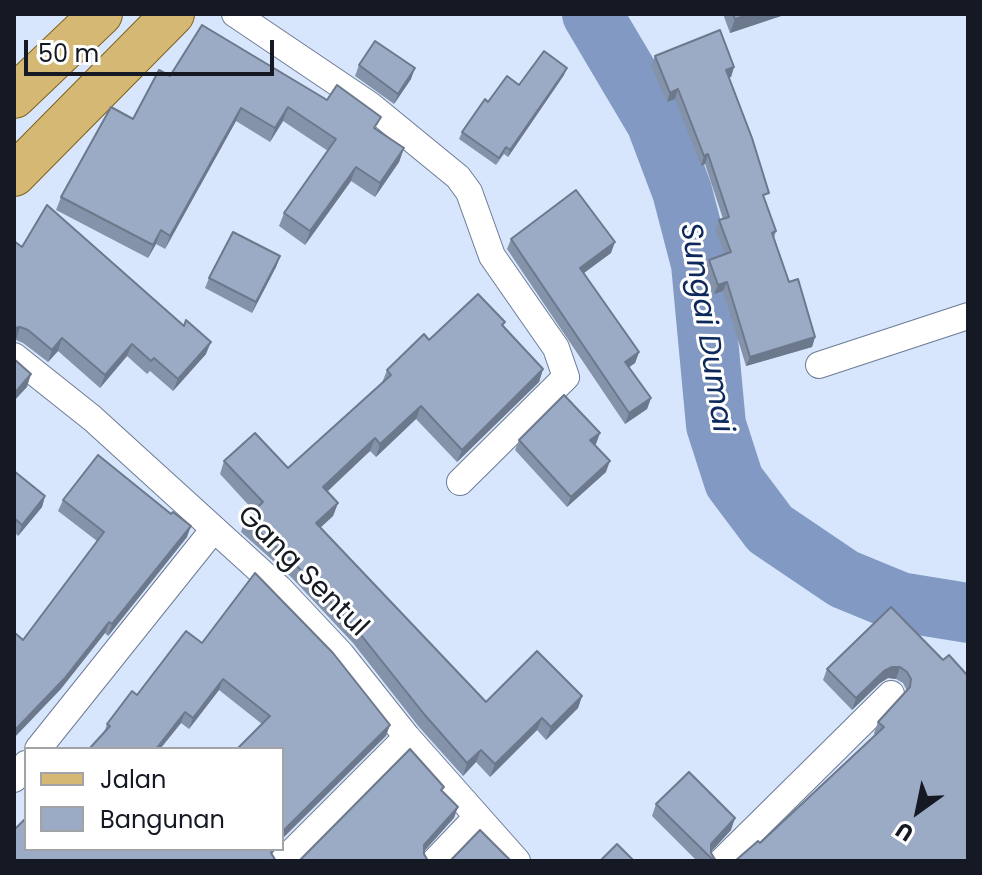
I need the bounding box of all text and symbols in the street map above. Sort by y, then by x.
scale bar [28,24,278,74]
text: 50 m [38,37,99,70]
water label: Sungai Dumai [671,221,739,435]
street label: Gang Sentul [229,499,375,645]
legend [24,747,284,851]
text: Jalan [100,763,166,796]
north arrow [878,771,958,851]
text: Bangunan [100,803,225,836]
text: U [890,814,920,849]

